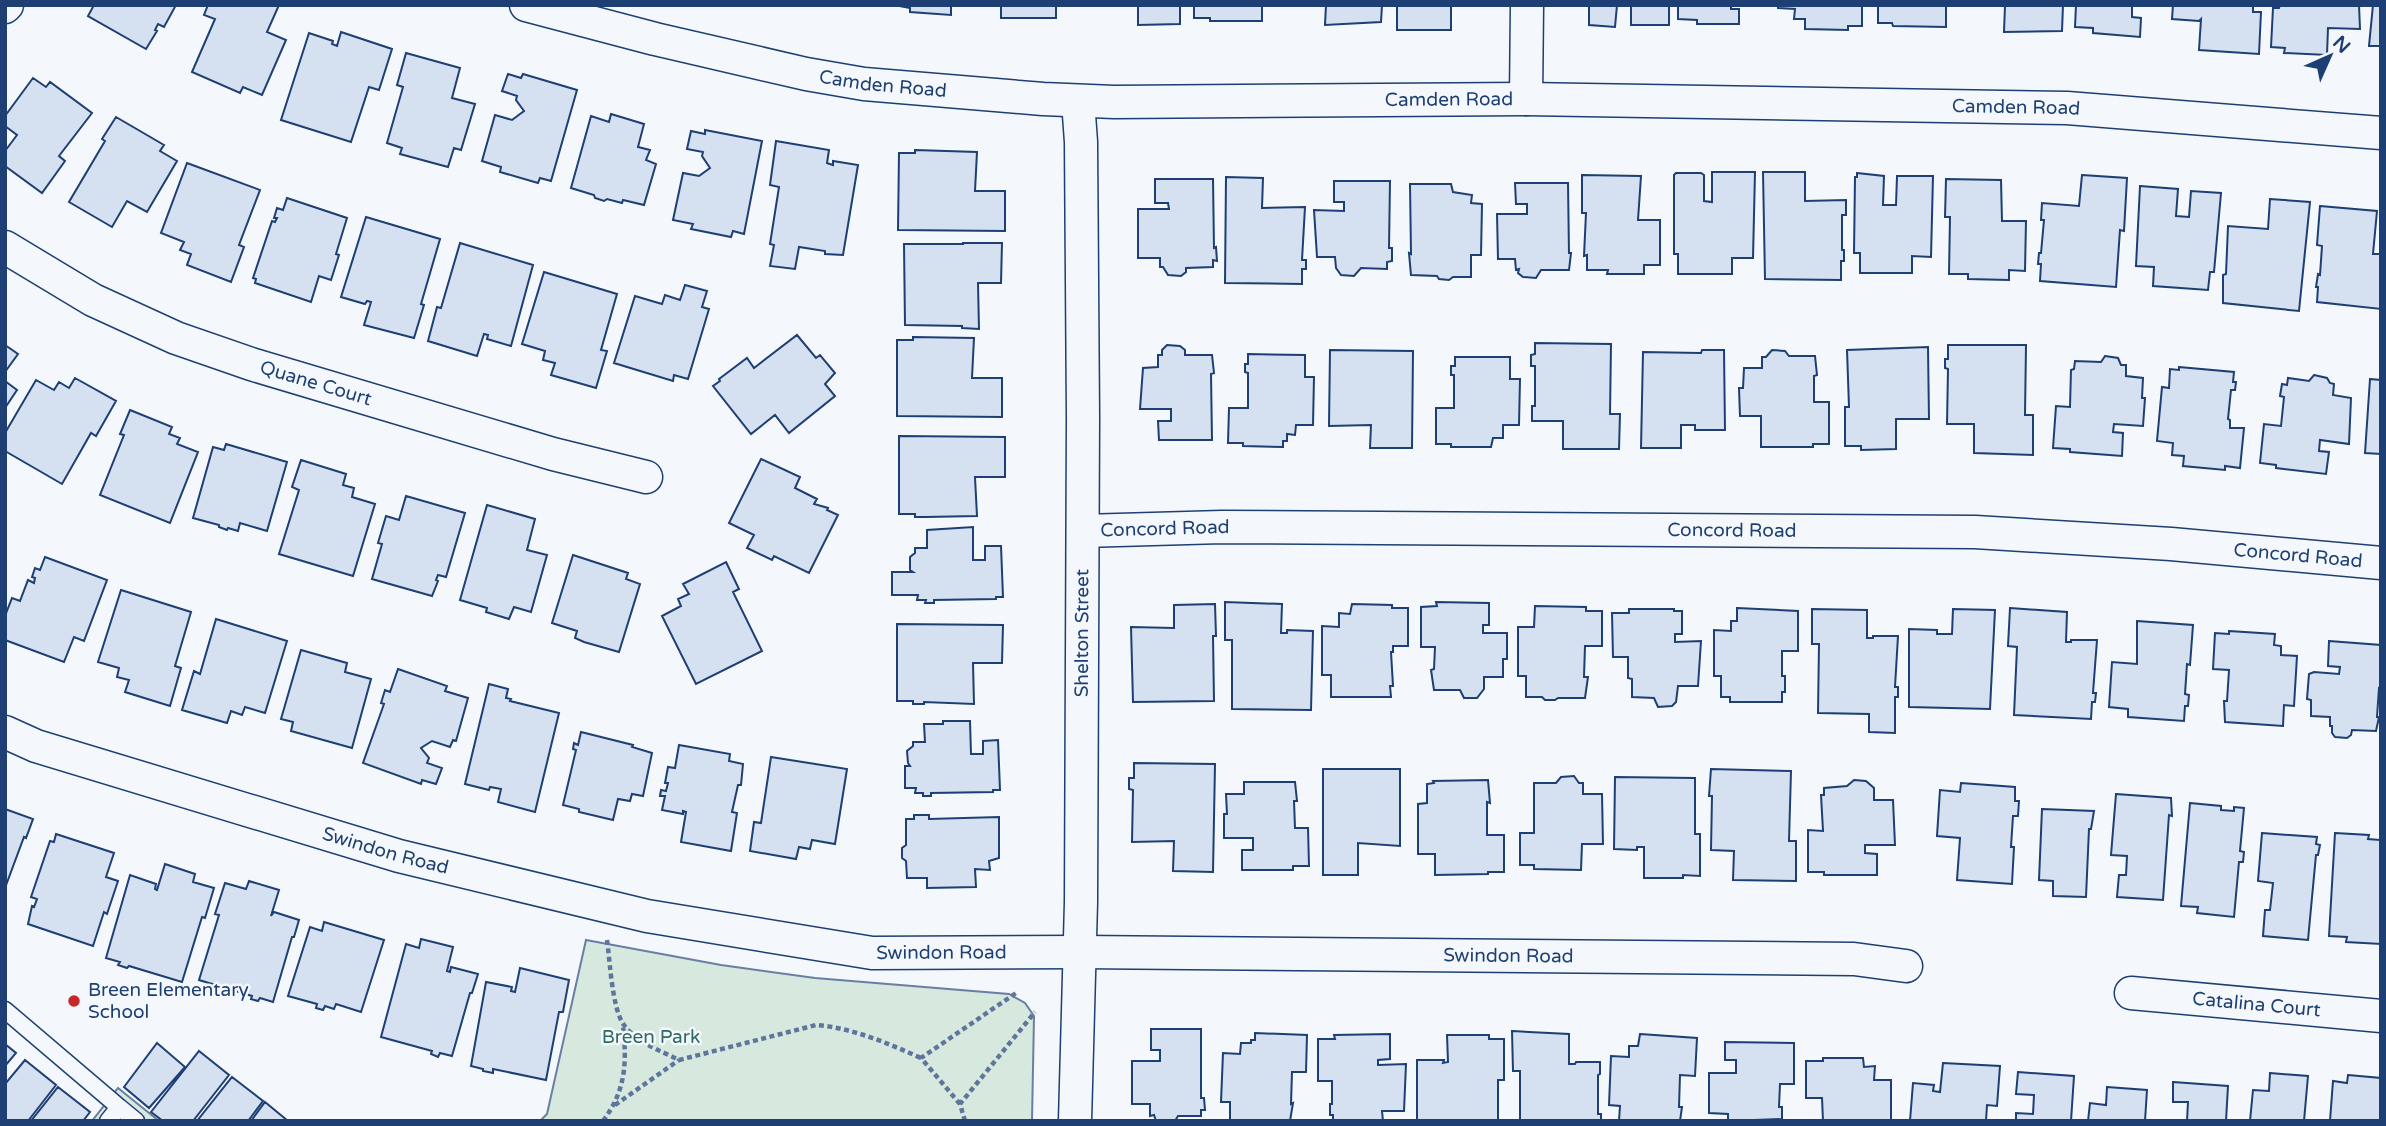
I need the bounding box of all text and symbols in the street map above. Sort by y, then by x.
north arrow [2295,21,2365,91]
text: N [2328,32,2354,58]
street label: Camden Road [817,65,948,102]
street label: Camden Road [1385,88,1513,111]
street label: Camden Road [1952,95,2081,120]
street label: Quane Court [257,356,374,410]
street label: Concord Road [1100,516,1230,541]
street label: Concord Road [1667,519,1797,542]
street label: Concord Road [2233,539,2363,572]
street label: Shelton Street [1071,569,1093,697]
street label: Swindon Road [320,822,451,879]
street label: Swindon Road [876,941,1007,964]
street label: Swindon Road [1443,944,1574,967]
place label: Breen Elementary School [88,979,249,1023]
street label: Catalina Court [2191,988,2322,1021]
marker: Breen Elementary School [66,993,82,1009]
park label: Breen Park [602,1026,700,1048]

